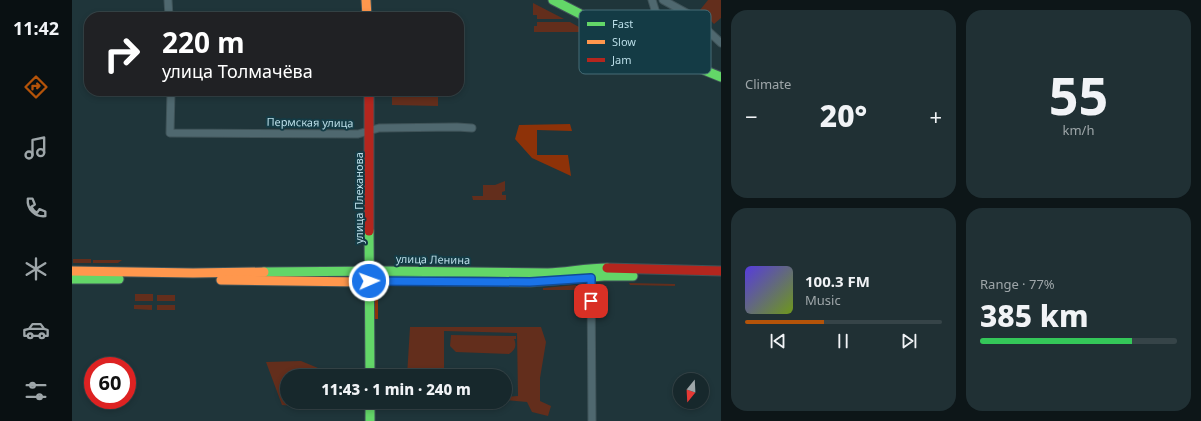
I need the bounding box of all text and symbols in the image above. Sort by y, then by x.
legend [579,10,711,74]
text: 11:42 [13,16,59,40]
text: Fast [612,16,633,31]
text: 220 m [162,23,245,61]
icon: right [96,28,148,80]
text: Slow [612,34,636,49]
text: Jam [611,52,631,67]
text: улица Толмачёва [162,59,313,83]
text: 55 [1049,59,1108,130]
icon: directions [22,73,50,101]
text: Climate [745,75,791,93]
text: 20° [820,95,867,136]
text: − [745,101,758,131]
text: + [929,101,942,131]
street label: Пермская улица [266,114,354,130]
text: km/h [1063,121,1094,139]
icon: music [22,134,50,162]
street label: улица Плеханова [351,152,366,244]
icon: phone [22,194,50,222]
street label: улица Ленина [396,251,470,267]
icon: climate [22,255,50,283]
position arrow [348,260,390,302]
text: 100.3 FM [805,271,870,291]
text: Range · 77% [980,275,1055,293]
pin [574,284,608,318]
icon: arrive [580,290,602,312]
text: Music [805,291,841,309]
text: 385 km [980,295,1089,336]
icon: car [22,316,50,344]
icon: previous [767,330,789,352]
icon: pause [832,330,854,352]
icon: next [898,330,920,352]
speed limit sign: 60 [84,357,136,409]
north arrow [673,373,709,409]
map controls [673,373,709,409]
icon: filters [22,377,50,405]
text: 11:43 · 1 min · 240 m [321,379,471,399]

